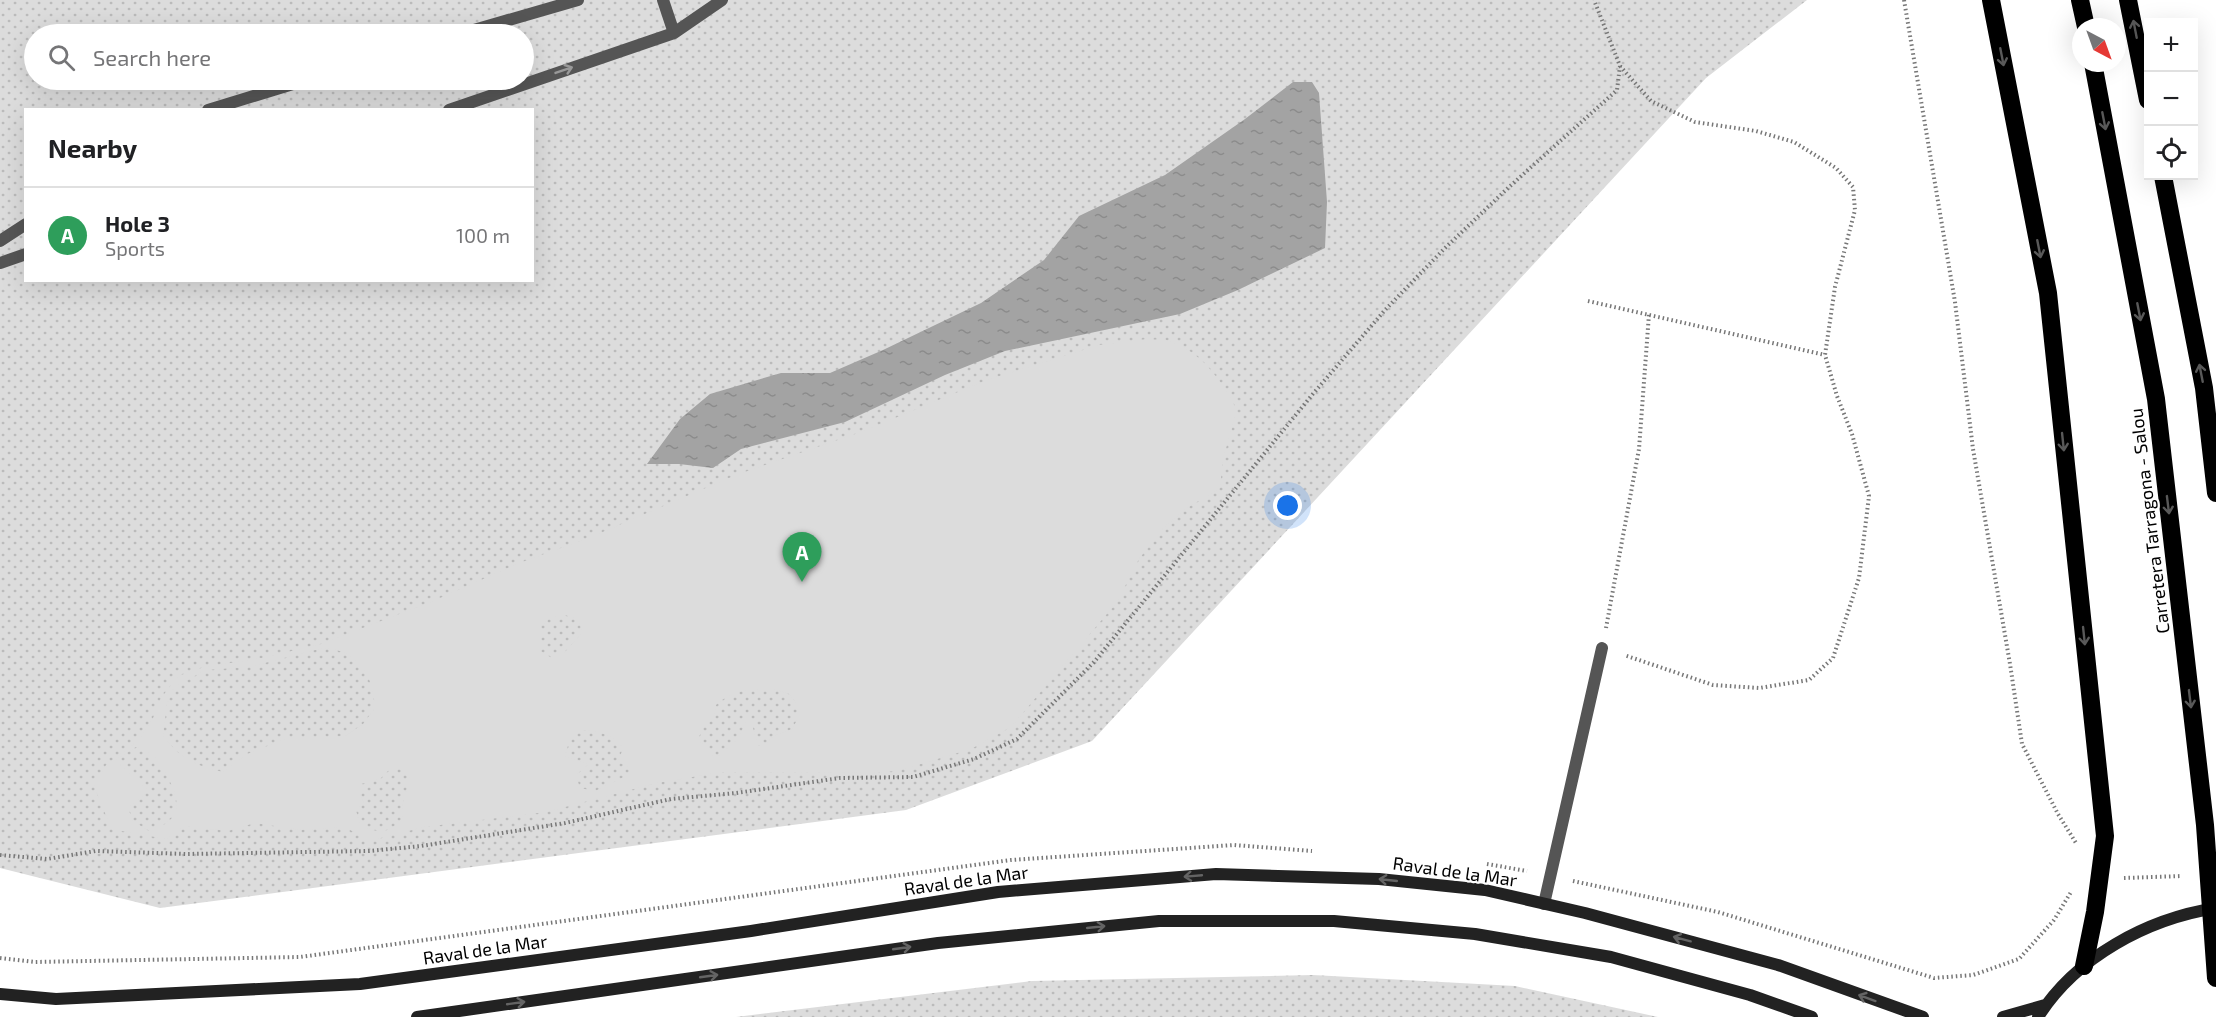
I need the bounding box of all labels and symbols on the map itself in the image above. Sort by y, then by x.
north arrow [2072,18,2126,72]
one-way arrow [2129,20,2140,40]
one-way arrow [1997,47,2008,67]
one-way arrow [554,64,573,75]
one-way arrow [2099,110,2110,130]
one-way arrow [2034,239,2045,258]
one-way arrow [2134,302,2145,322]
one-way arrow [2195,364,2206,383]
street label: Carretera Tarragona - Salou [2124,407,2174,635]
one-way arrow [2058,432,2069,452]
your location [1273,491,1302,520]
one-way arrow [2163,495,2174,514]
pin: A [782,532,822,582]
one-way arrow [2079,626,2090,646]
one-way arrow [2185,688,2196,708]
street label: Raval de la Mar [1391,851,1519,891]
street label: Raval de la Mar [902,860,1030,900]
one-way arrow [1184,871,1204,882]
one-way arrow [1379,874,1399,885]
one-way arrow [1086,922,1106,933]
street label: Raval de la Mar [421,929,549,969]
one-way arrow [1672,933,1691,945]
one-way arrow [892,943,912,954]
one-way arrow [699,970,719,981]
one-way arrow [1859,992,1877,1003]
one-way arrow [506,997,526,1008]

